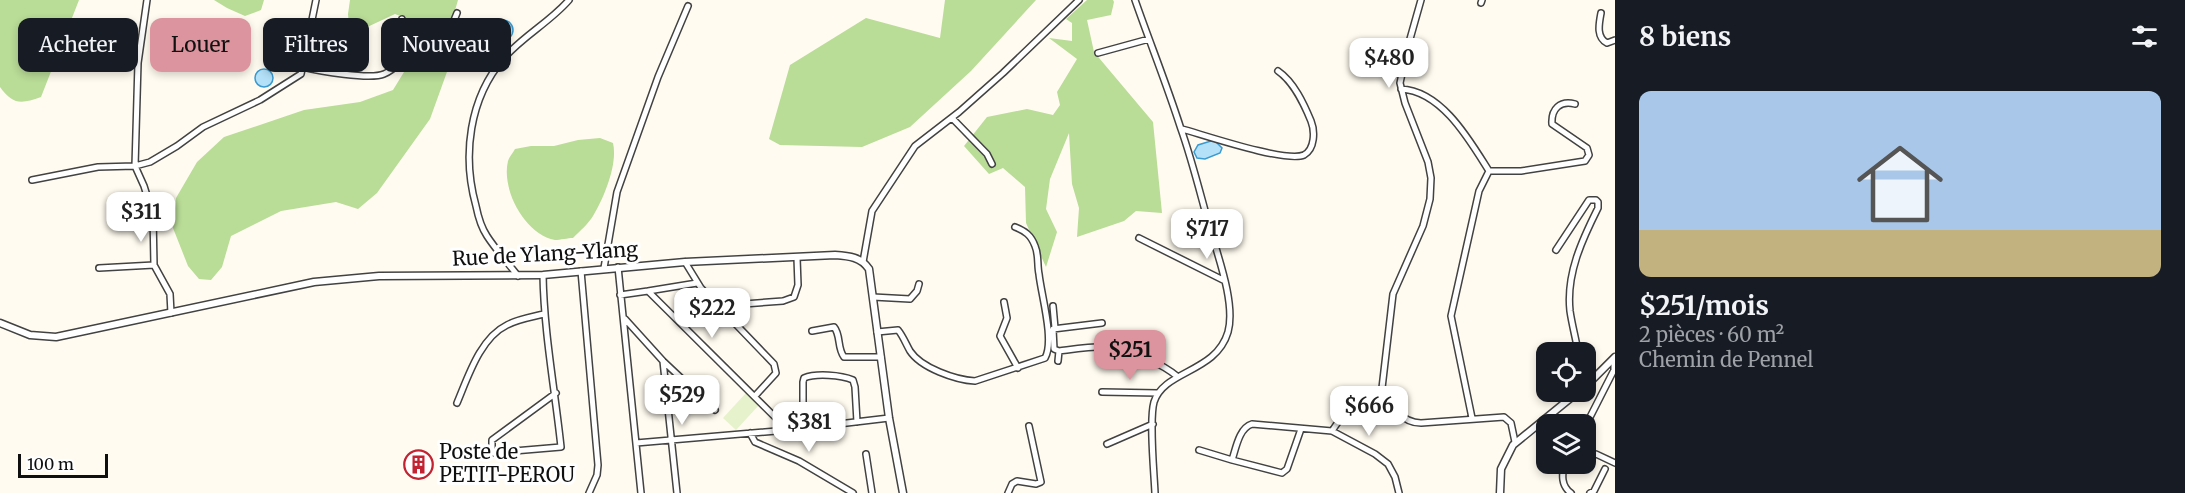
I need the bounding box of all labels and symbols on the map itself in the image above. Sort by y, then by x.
pin: $480 [1353,38,1425,89]
pin: $311 [105,192,177,243]
pin: $717 [1171,209,1243,260]
street label: Rue de Ylang-Ylang [451,236,639,271]
pin: $222 [676,288,748,339]
pin: $251 [1094,330,1166,381]
pin: $529 [646,375,718,426]
pin: $666 [1333,386,1405,437]
pin: $381 [773,402,845,453]
place label: Poste de PETIT-PEROU [439,439,575,487]
building icon: Poste de PETIT-PEROU [402,448,434,480]
scale bar [18,451,108,478]

